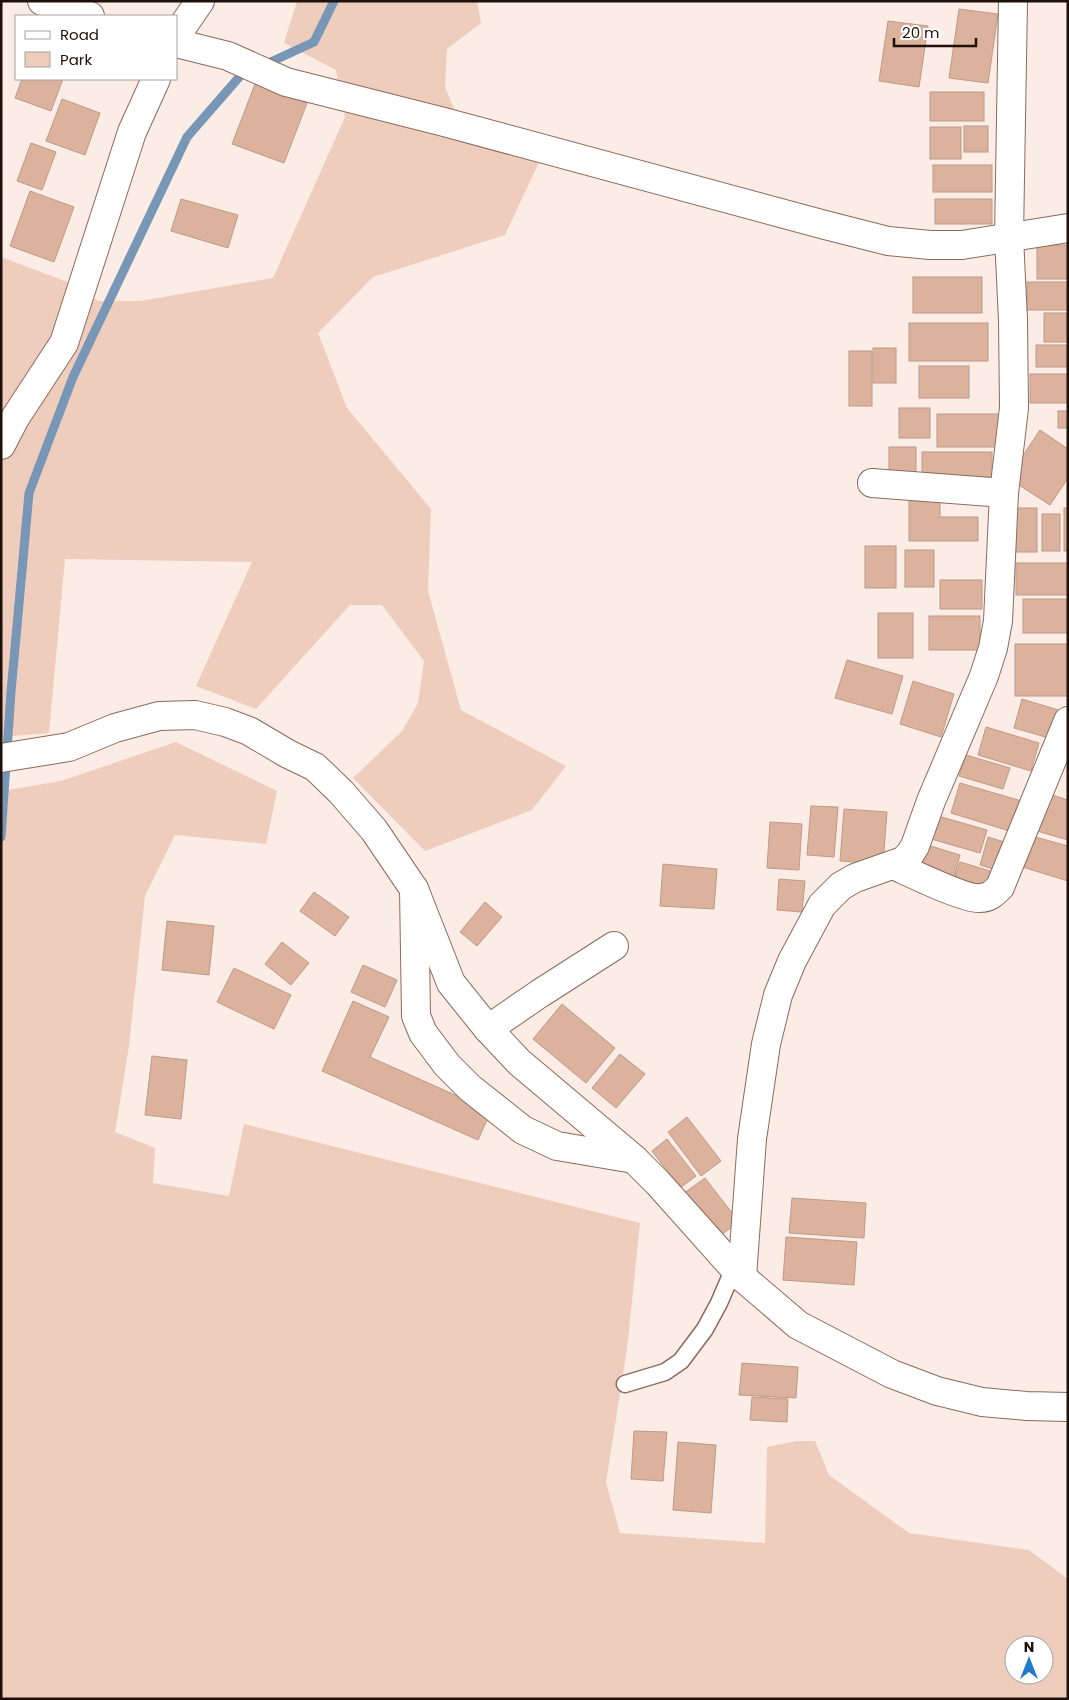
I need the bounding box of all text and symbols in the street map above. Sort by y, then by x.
legend [15,15,178,80]
scale bar [894,15,976,47]
text: 20 m [902,22,940,43]
text: Road [60,24,99,45]
text: Park [60,49,92,70]
north arrow [1004,1635,1054,1685]
text: N [1024,1637,1034,1657]

